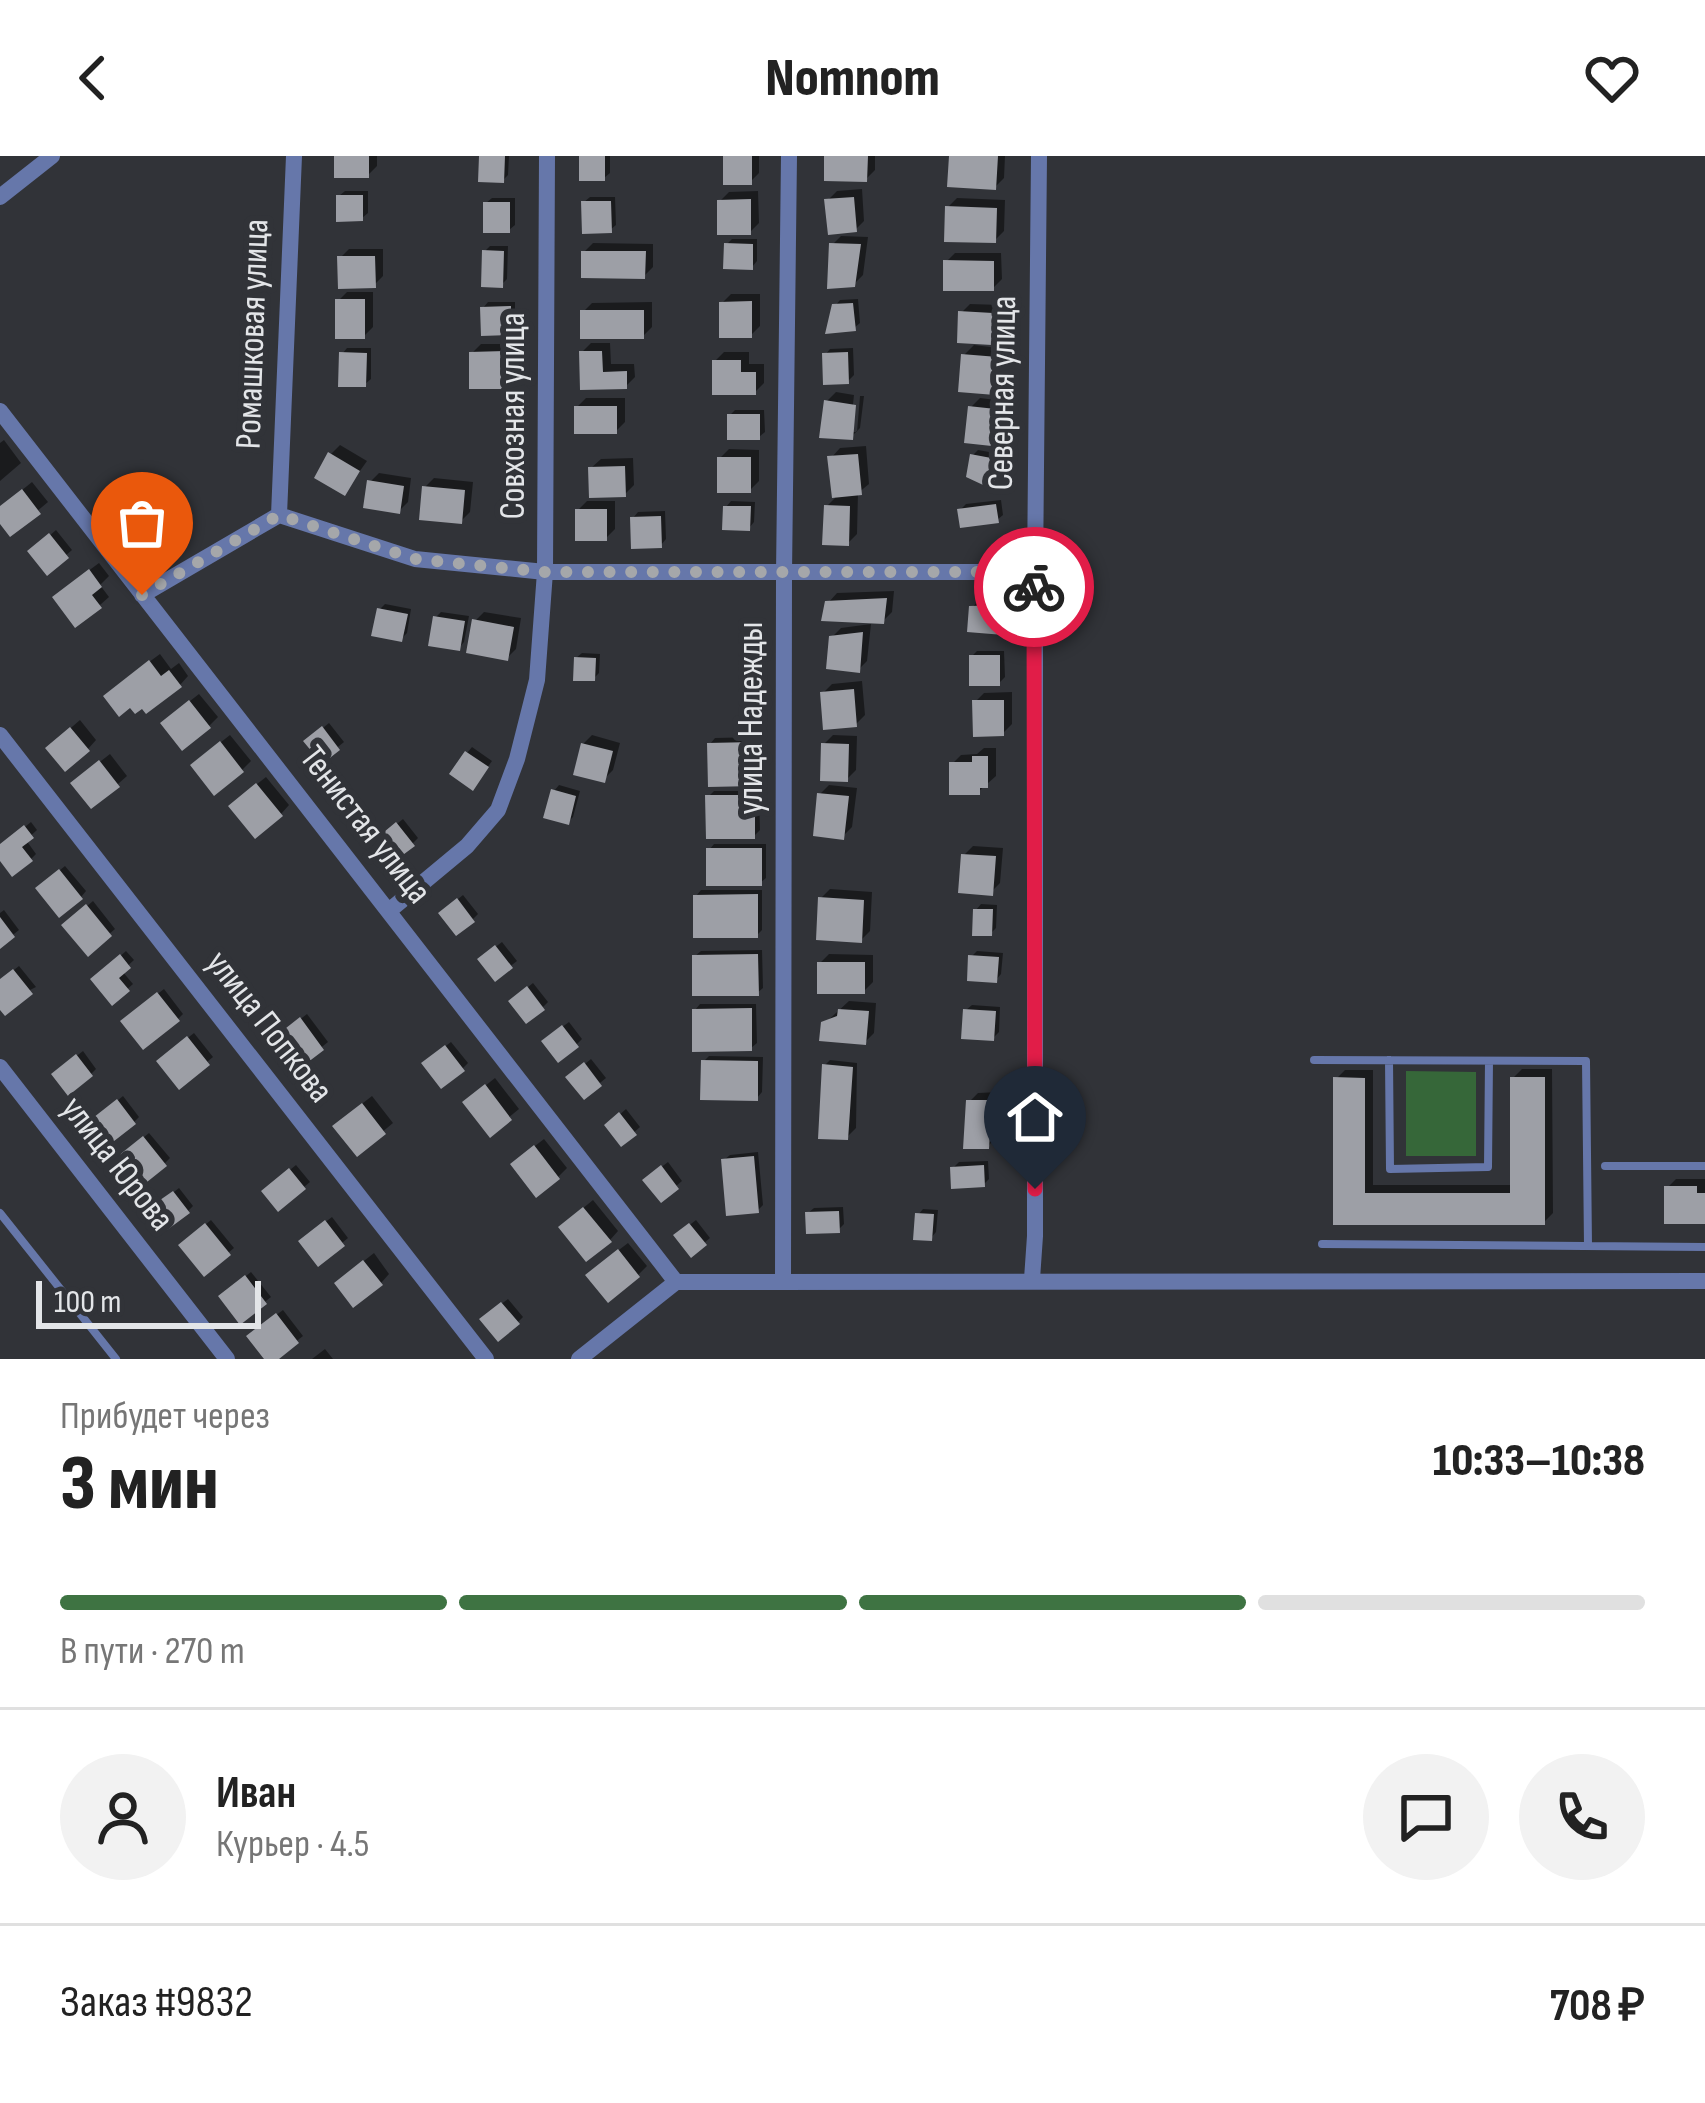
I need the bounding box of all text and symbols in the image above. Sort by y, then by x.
icon: back [60,45,126,111]
icon: heart [1579,45,1645,111]
text: Nomnom [765,46,940,111]
street label: Ромашковая улица [227,218,279,450]
street label: Северная улица [980,295,1026,491]
street label: Совхозная улица [492,312,535,520]
pin [91,472,193,595]
icon: bag [109,490,175,556]
courier [974,527,1094,647]
icon: bike [1001,554,1067,620]
street label: улица Надежды [730,622,773,814]
street label: Тенистая улица [290,737,440,913]
street label: улица Попкова [196,942,342,1112]
pin [984,1066,1086,1189]
icon: home [1002,1084,1068,1150]
street label: улица Юрова [51,1088,183,1240]
scale bar [36,1275,261,1328]
text: 100 m [54,1282,121,1322]
text: Прибудет через [60,1393,270,1440]
text: 10:33–10:38 [1433,1434,1645,1489]
text: 3 мин [60,1438,219,1531]
text: В пути · 270 m [60,1628,245,1675]
button: person [60,1754,186,1880]
button: chat [1363,1754,1489,1880]
button: phone [1519,1754,1645,1880]
text: Иван [216,1766,296,1821]
text: Курьер · 4.5 [216,1821,369,1868]
text: Заказ #9832 [60,1975,253,2030]
text: 708 ₽ [1550,1979,1645,2034]

